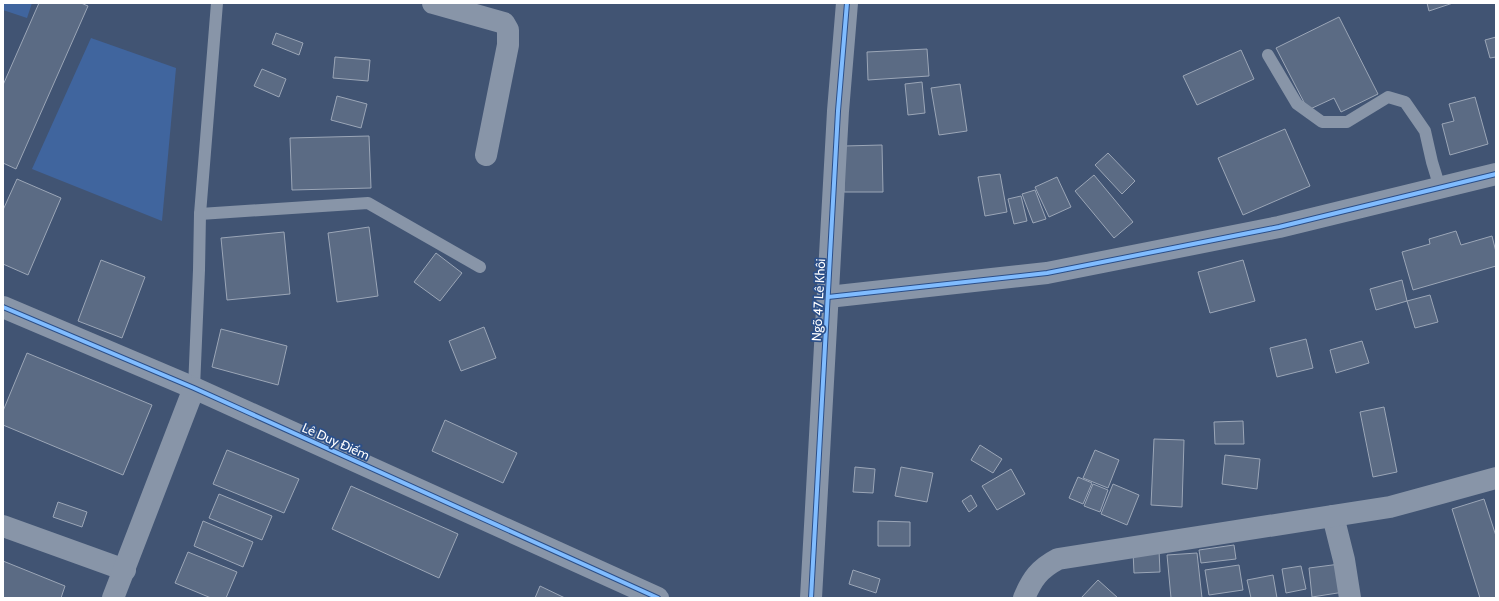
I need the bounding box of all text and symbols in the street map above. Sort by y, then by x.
street label: Ngõ 47 Lê Khôi [808,258,828,342]
street label: Lê Duy Điếm [300,419,372,463]

